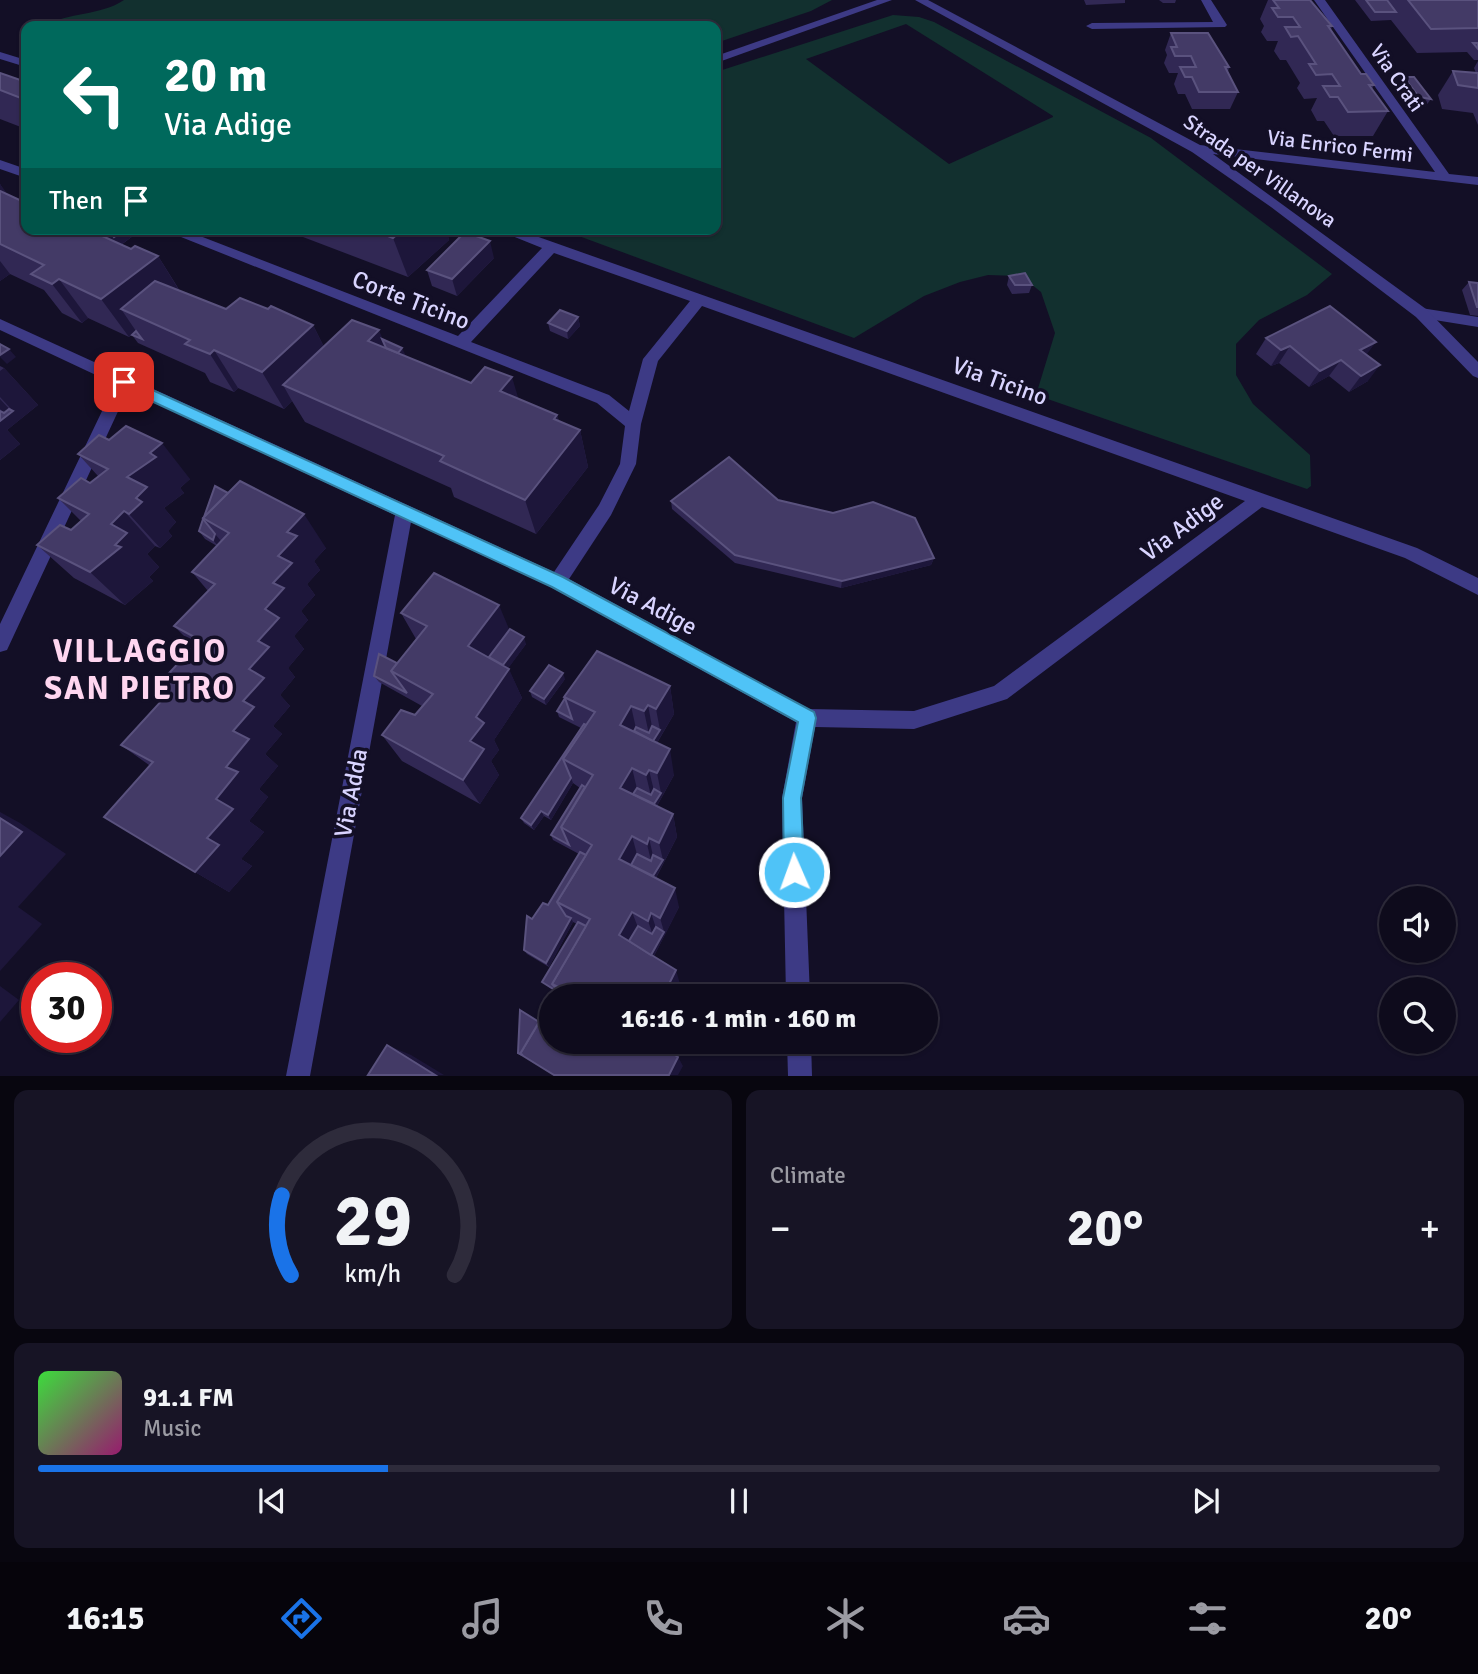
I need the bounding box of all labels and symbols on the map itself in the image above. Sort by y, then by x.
street label: Via Crati [1364,39,1430,117]
street label: Strada per Villanova [1179,109,1341,233]
street label: Via Enrico Fermi [1266,124,1414,168]
street label: Corte Ticino [348,264,474,336]
street label: Via Ticino [948,350,1052,412]
pin [94,352,154,412]
street label: Via Adige [1135,486,1229,568]
street label: Via Adige [604,570,702,642]
district label: VILLAGGIO SAN PIETRO [44,632,236,708]
street label: Via Adda [328,746,374,840]
position arrow [757,835,831,909]
speed limit sign: 30 [21,962,112,1053]

